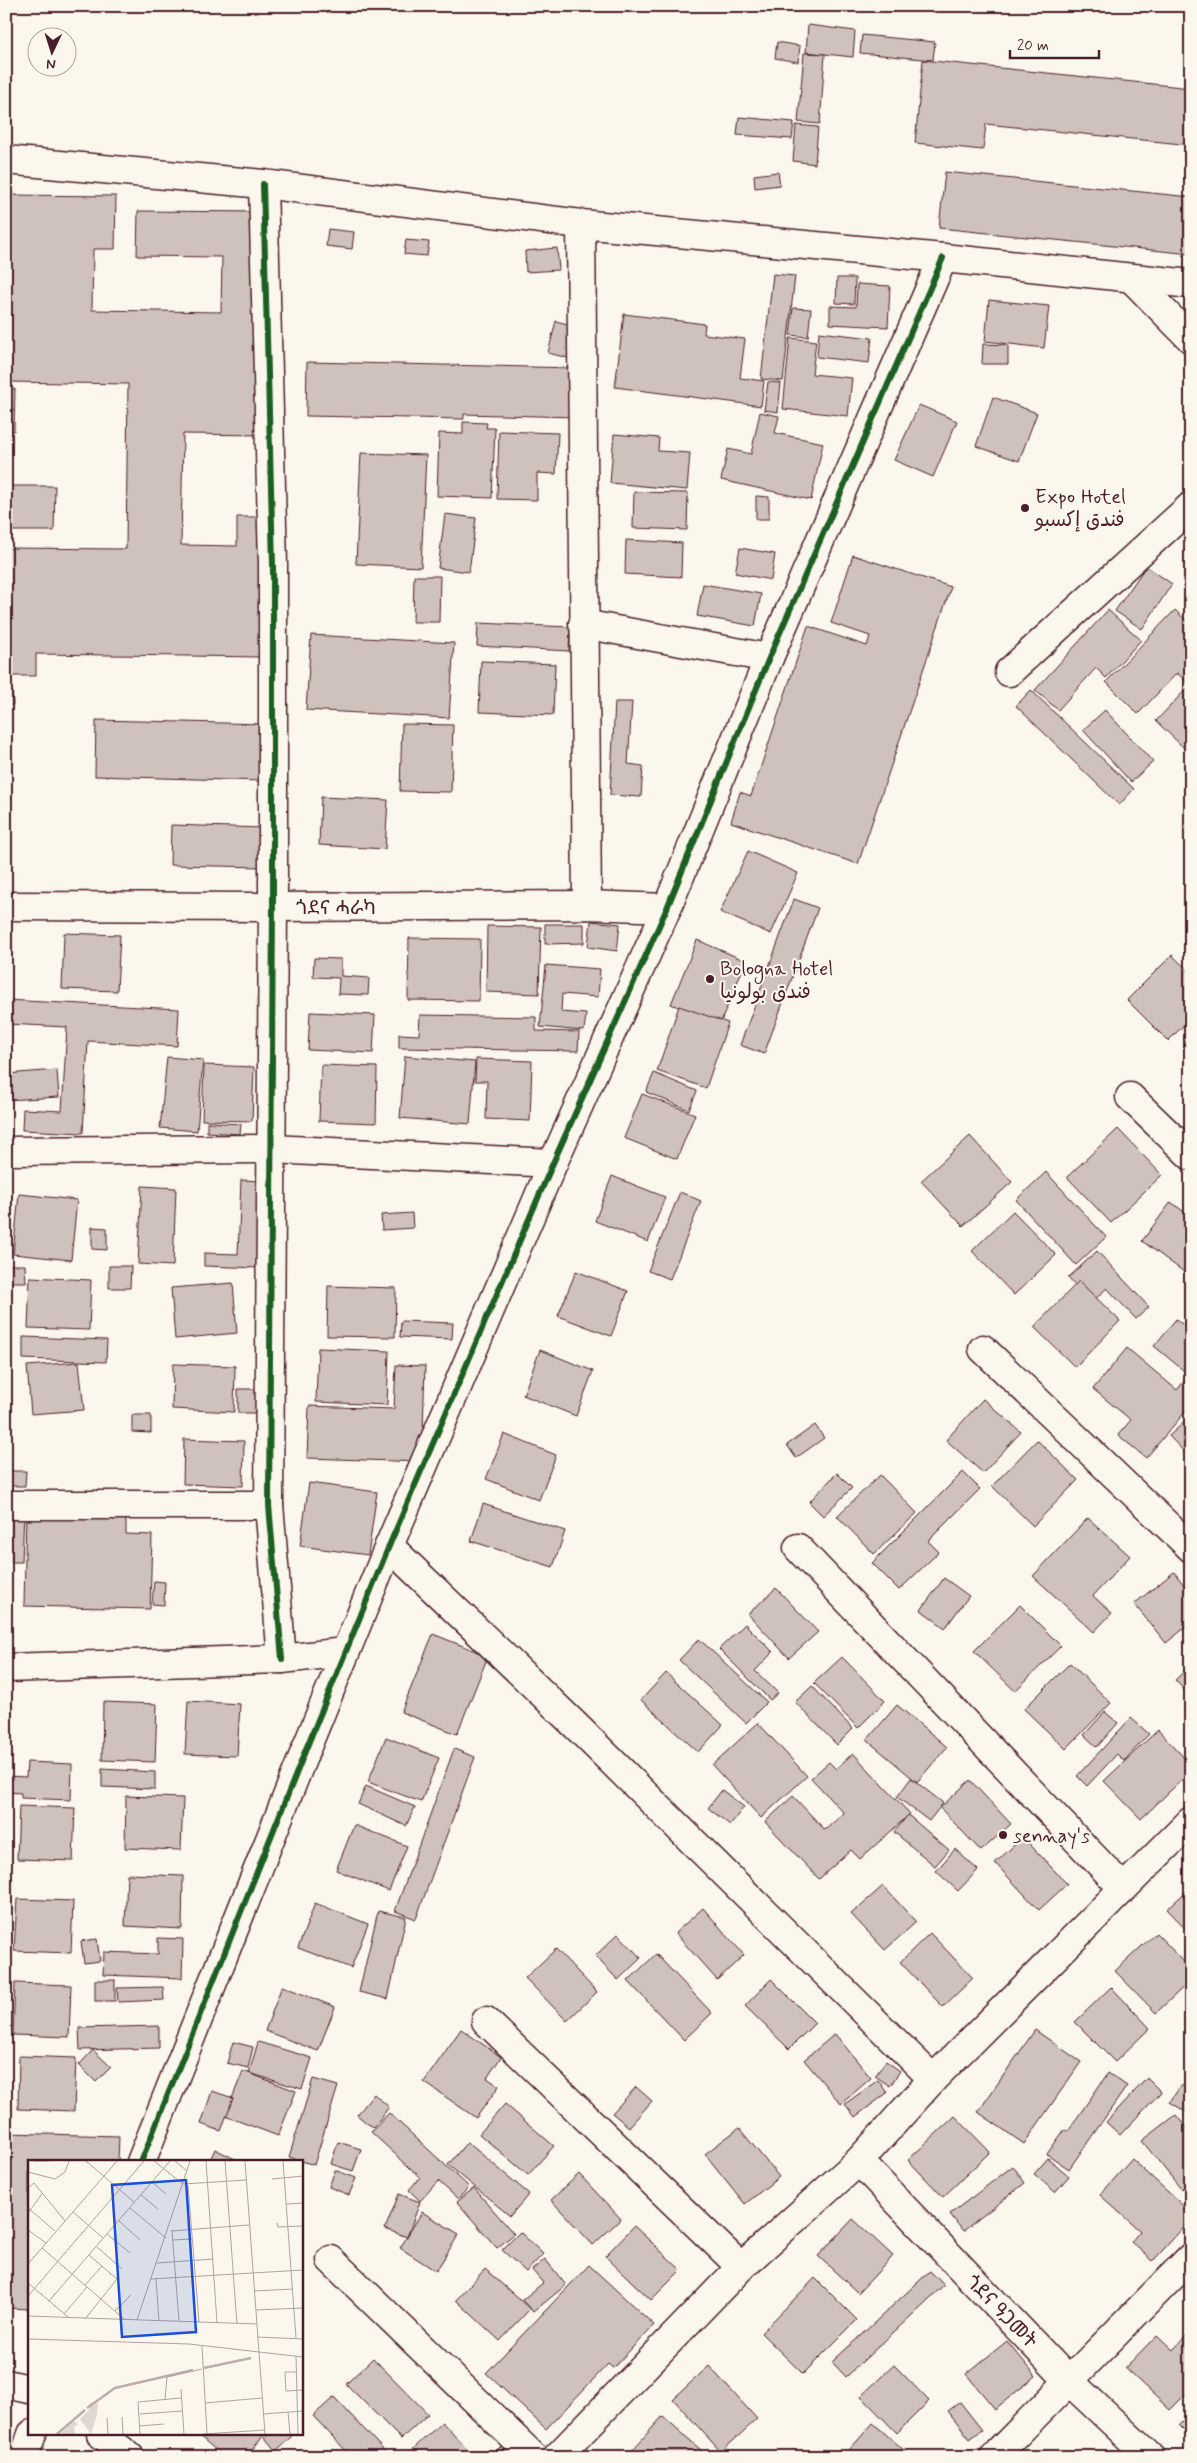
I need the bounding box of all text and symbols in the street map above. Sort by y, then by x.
north arrow [28,28,78,78]
scale bar [1010,28,1098,60]
text: 20 m [1017,36,1049,56]
text: N [46,55,56,73]
place label: Expo Hotel فندق إكسبو [1034,484,1126,534]
marker: Expo Hotel فندق إكسبو [1019,502,1031,514]
street label: ጎደና ሓራካ [296,895,376,922]
place label: Bologna Hotel فندق بولونيا [720,956,833,1006]
marker: Bologna Hotel فندق بولونيا [704,973,716,985]
place label: sennay's [1013,1823,1090,1850]
marker: sennay's [997,1829,1009,1841]
inset map [28,2160,302,2436]
street label: ጎደና ዓጋመት [959,2269,1043,2355]

